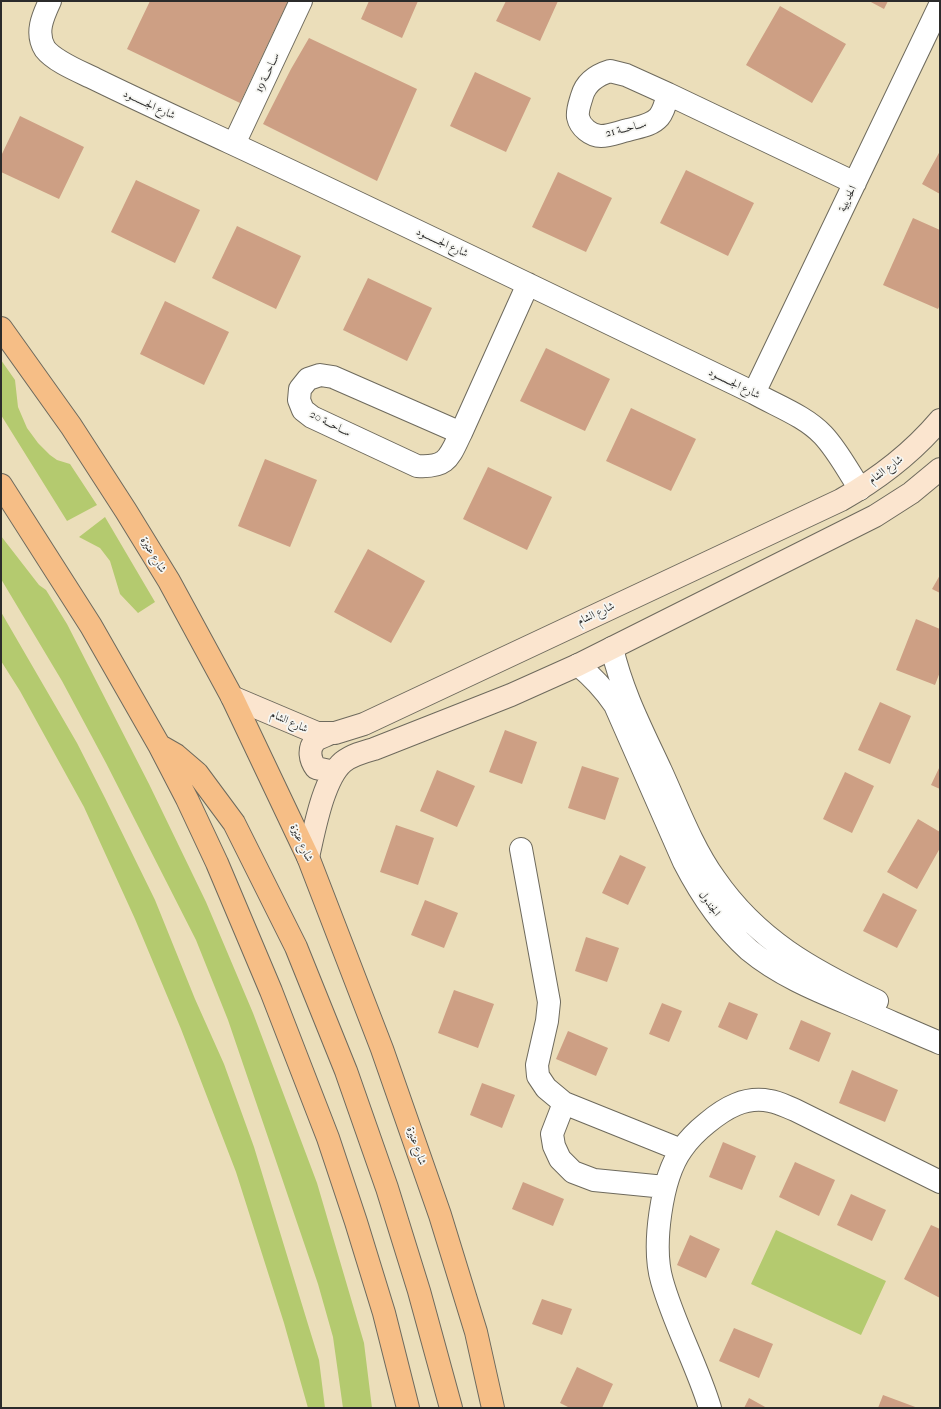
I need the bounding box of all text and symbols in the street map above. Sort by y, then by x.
street label: ســاحـــة 19 [253,51,283,95]
street label: شارع الجــــــــود [121,87,177,123]
street label: ســاحـــة 21 [604,117,648,141]
street label: الحديبية [836,184,860,214]
street label: شارع الجــــــــود [414,225,470,261]
street label: شارع الجــــــــود [706,366,762,402]
street label: ســاحـــة 20 [307,408,353,440]
street label: شارع الشام [866,453,906,487]
street label: شارع عنيزة [137,535,169,575]
street label: شارع الشام [575,600,617,628]
street label: شارع الشام [268,708,310,736]
street label: شارع عنيزة [287,822,315,864]
street label: الجندول [695,889,723,919]
street label: شارع عنيزة [403,1125,429,1167]

